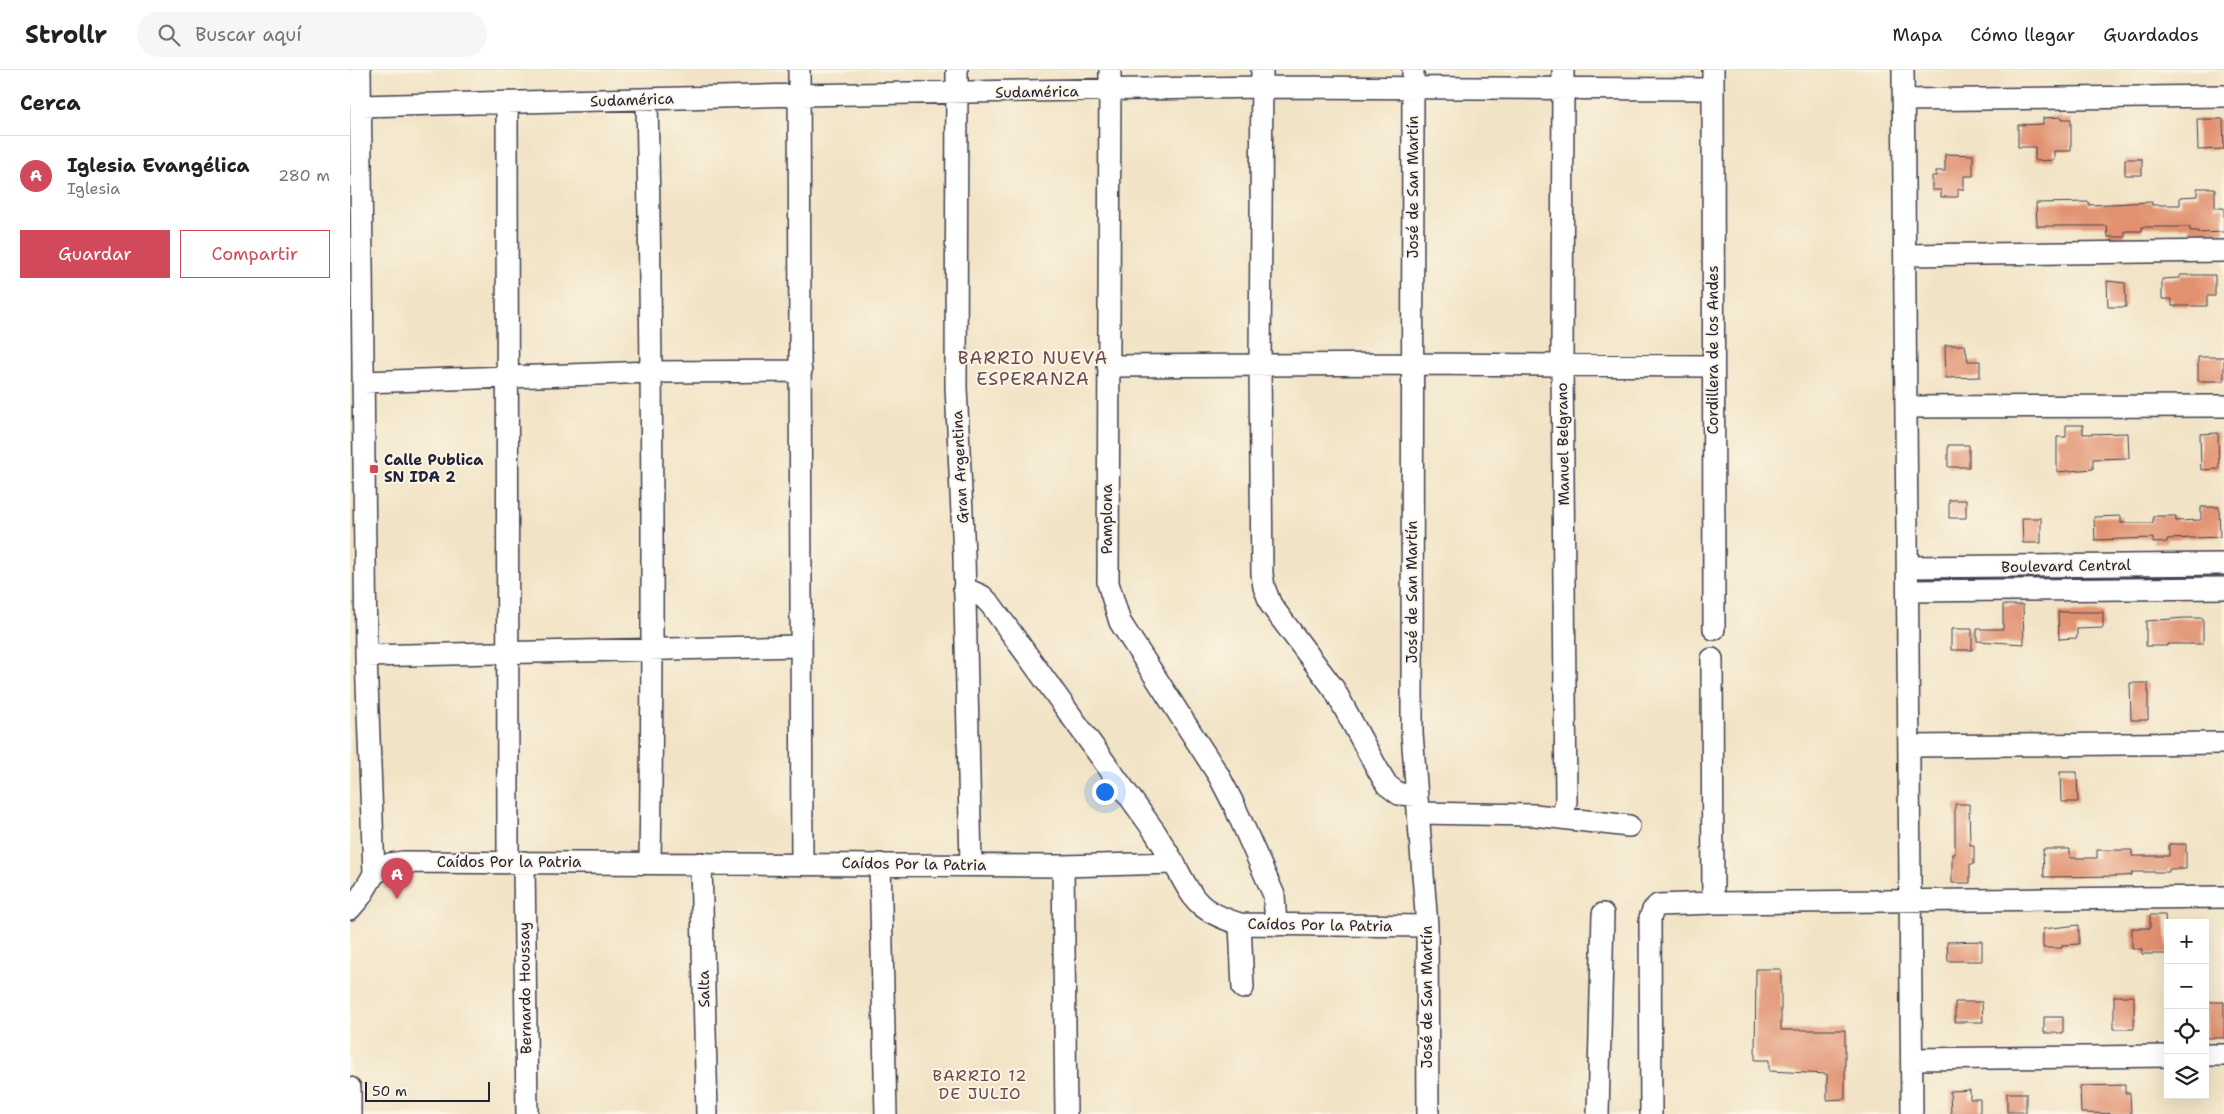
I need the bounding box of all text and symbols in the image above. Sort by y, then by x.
search box [137,12,487,57]
text: Strollr [25,19,107,51]
icon: search [155,21,183,49]
text: Buscar aquí [195,22,302,47]
text: Mapa [1892,23,1942,47]
text: Cómo llegar [1970,23,2075,47]
text: Guardados [2103,23,2199,47]
street label: Sudamérica [995,81,1080,103]
text: Cerca [20,89,81,117]
street label: Sudamérica [590,89,675,111]
street label: José de San Martín [1403,116,1423,258]
text: Iglesia Evangélica [67,153,250,178]
text: A [30,165,42,186]
text: 280 m [278,165,330,186]
text: Iglesia [67,178,120,199]
button: Guardar [20,230,170,278]
button: Compartir [180,230,330,278]
street label: Cordillera de los Andes [1703,265,1723,435]
district label: BARRIO NUEVA ESPERANZA [958,346,1108,391]
street label: Manuel Belgrano [1552,382,1574,506]
street label: Gran Argentina [947,409,973,524]
place label: Calle Publica SN IDA 2 [384,450,484,487]
marker: Calle Publica SN IDA 2 [368,463,380,475]
street label: Pamplona [1097,483,1117,554]
street label: José de San Martín [1402,521,1422,663]
street label: Boulevard Central [2001,555,2132,577]
your location [1092,779,1118,805]
street label: Caídos Por la Patria [437,852,582,872]
street label: Caídos Por la Patria [841,853,987,875]
pin: A [381,858,413,899]
street label: Caídos Por la Patria [1247,914,1393,936]
map controls [2164,919,2209,1099]
button: + [2164,919,2209,964]
street label: Bernardo Houssay [514,922,536,1054]
street label: José de San Martín [1417,926,1437,1068]
button: − [2164,964,2209,1009]
street label: Salta [694,970,714,1008]
button: locate [2164,1009,2209,1054]
button: layers [2164,1054,2209,1099]
district label: BARRIO 12 DE JULIO [933,1065,1027,1104]
scale bar [365,1079,490,1102]
text: 50 m [372,1082,407,1100]

